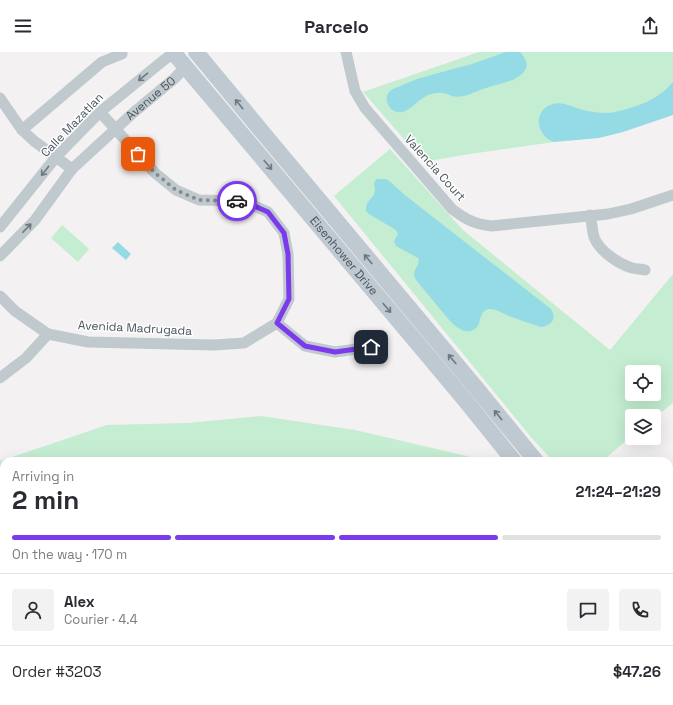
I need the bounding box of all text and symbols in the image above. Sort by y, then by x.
icon: menu [12,15,34,37]
text: Parcelo [304,15,369,38]
icon: share [639,15,661,37]
one-way arrow [137,72,148,81]
street label: Avenue 50 [122,73,179,124]
street label: Calle Mazatlan [37,89,107,161]
one-way arrow [235,98,243,109]
street label: Valencia Court [401,131,469,205]
pin [121,137,155,171]
icon: bag [127,143,149,165]
one-way arrow [263,160,272,170]
one-way arrow [41,166,49,177]
courier [217,181,257,221]
icon: car [226,190,248,212]
street label: Eisenhower Drive [306,213,382,299]
one-way arrow [22,223,32,233]
one-way arrow [364,254,373,265]
one-way arrow [383,302,392,313]
street label: Avenida Madrugada [77,317,193,339]
pin [354,330,388,364]
icon: home [360,336,382,358]
one-way arrow [447,354,456,365]
map controls [625,365,661,445]
button: locate [625,365,661,401]
one-way arrow [493,409,502,420]
button: layers [625,409,661,445]
text: Arriving in [12,468,74,485]
text: 21:24–21:29 [576,482,661,501]
text: 2 min [12,483,79,517]
text: On the way · 170 m [12,546,127,563]
button: person [12,589,54,631]
button: chat [567,589,609,631]
button: phone [619,589,661,631]
text: Alex [64,592,95,611]
text: Courier · 4.4 [64,611,138,628]
text: Order #3203 [12,662,102,681]
text: $47.26 [613,662,661,681]

